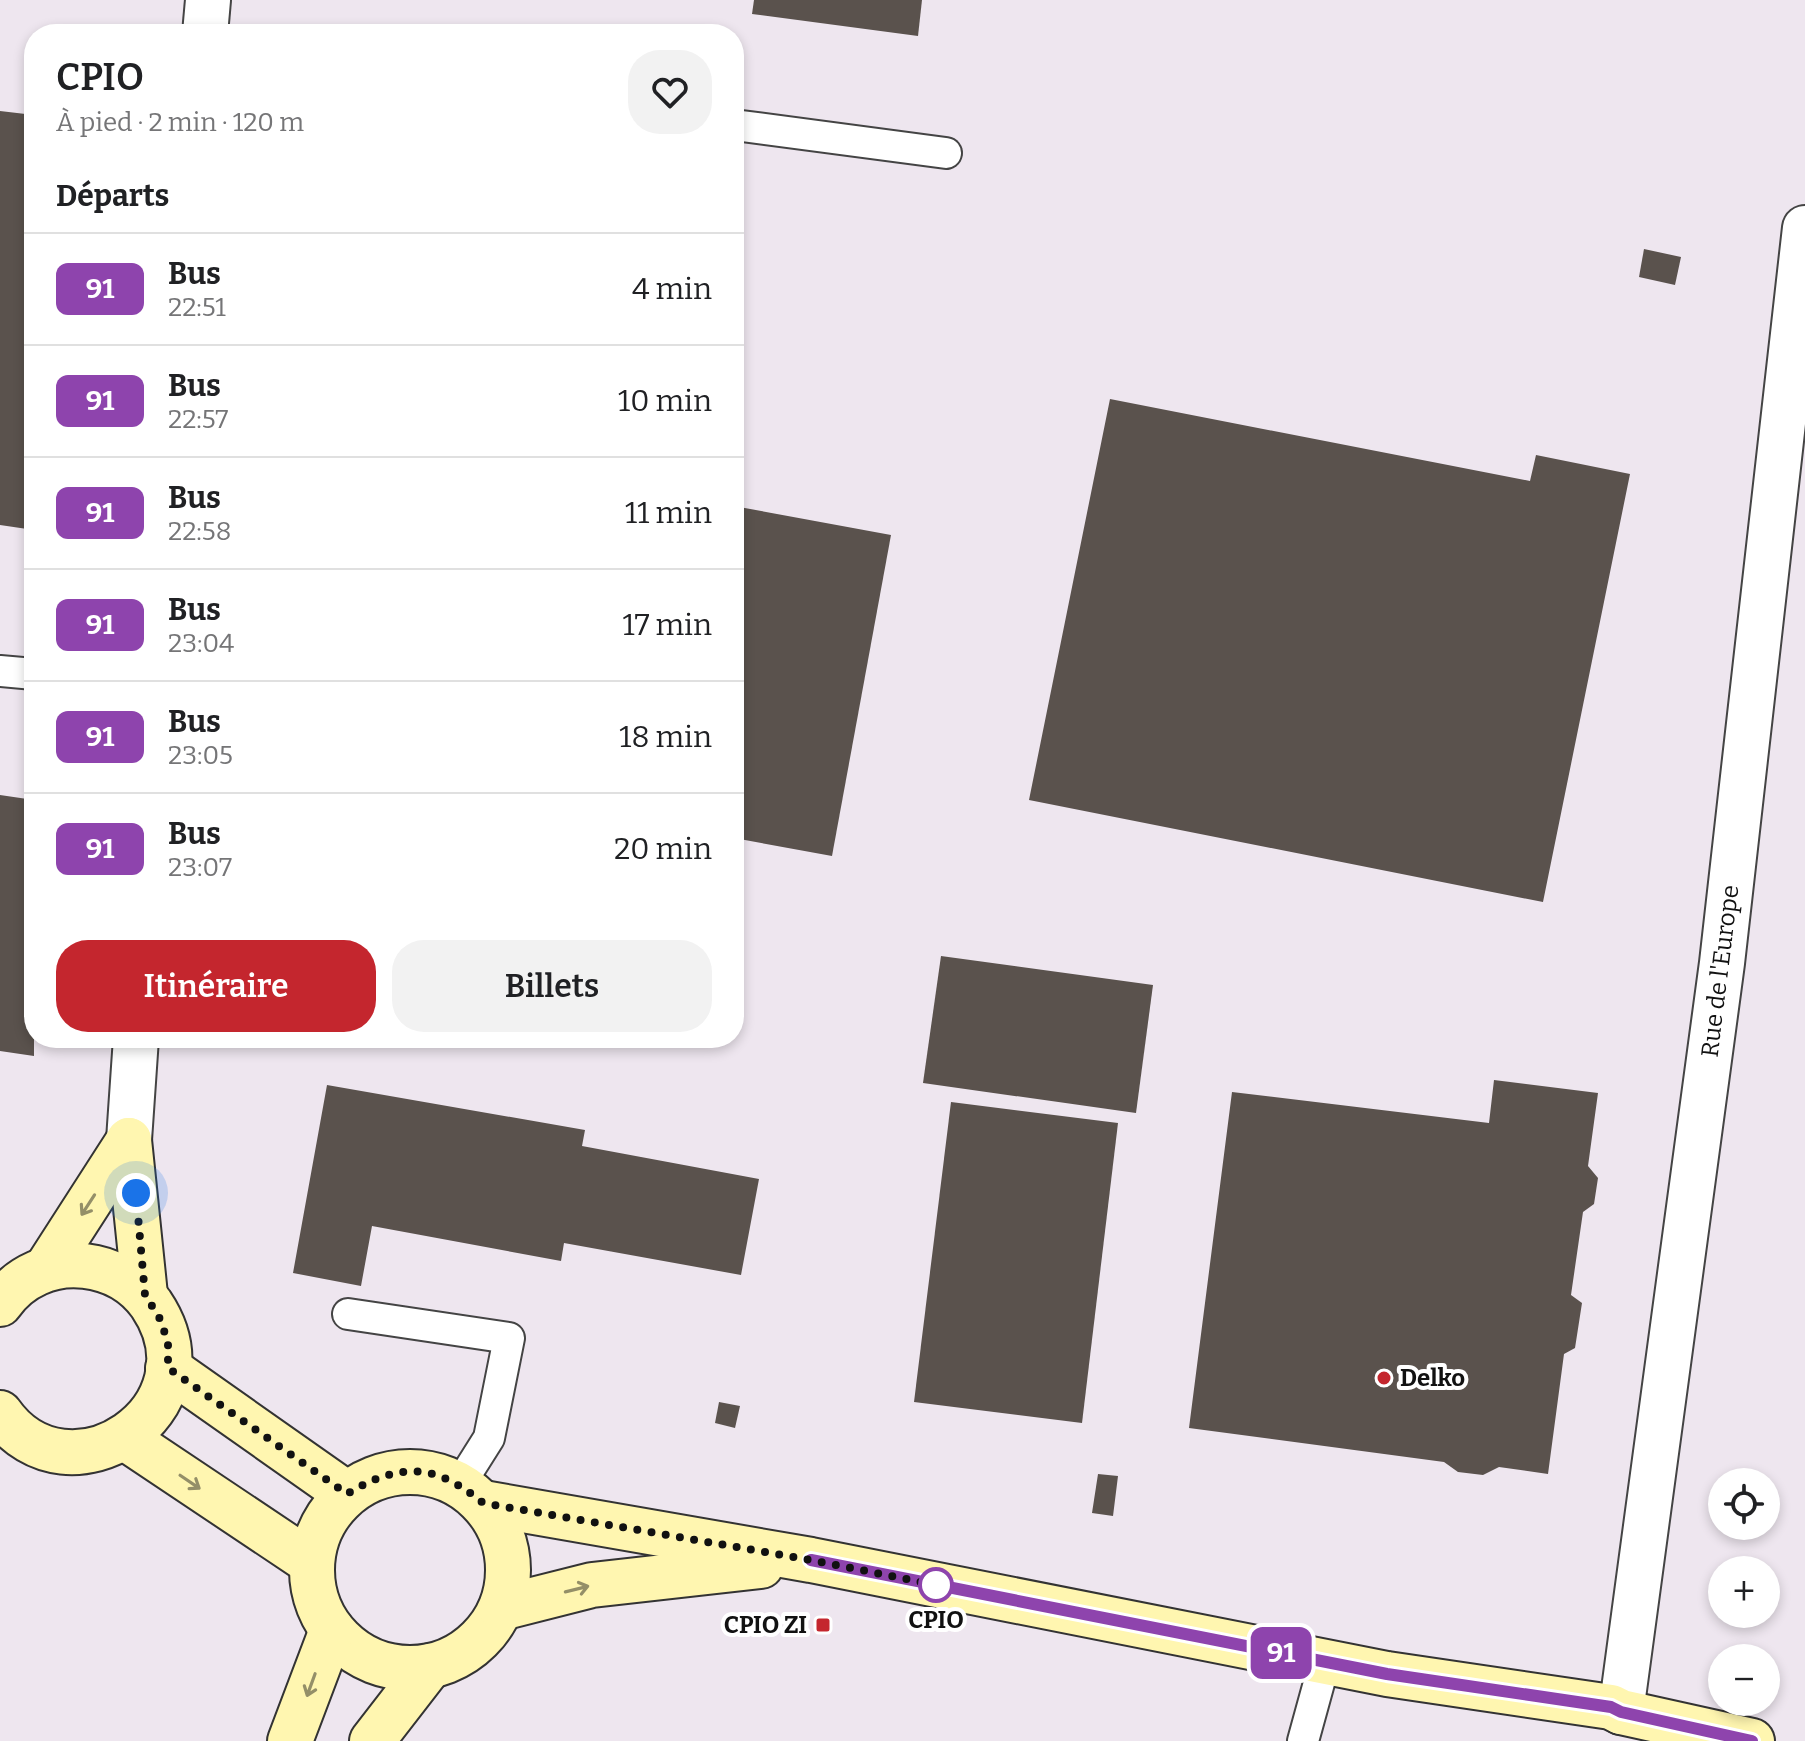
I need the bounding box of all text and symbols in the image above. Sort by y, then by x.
button: heart [628,50,712,134]
text: CPIO [56,54,144,100]
text: À pied · 2 min · 120 m [56,107,304,138]
text: Départs [56,178,169,214]
text: Bus [168,256,221,292]
text: 4 min [632,271,712,307]
text: 91 [86,272,114,305]
text: 22:51 [168,292,226,323]
text: Bus [168,368,221,404]
text: 10 min [618,383,712,419]
text: 91 [86,384,114,417]
text: 22:57 [168,404,228,435]
text: Bus [168,480,221,516]
text: 11 min [625,495,712,531]
text: 91 [86,496,114,529]
text: 22:58 [168,516,231,547]
text: Bus [168,592,221,628]
text: 17 min [623,607,712,643]
text: 91 [86,608,114,641]
text: 23:04 [168,628,234,659]
text: Bus [168,704,221,740]
text: 18 min [619,719,712,755]
text: 91 [86,720,114,753]
text: 23:05 [168,740,233,771]
text: Bus [168,816,221,852]
text: 20 min [614,831,712,867]
text: 91 [86,832,114,865]
text: 23:07 [168,852,232,883]
street label: Rue de l'Europe [1696,883,1744,1059]
button: Itinéraire [56,940,376,1032]
button: Billets [392,940,712,1032]
your location [116,1173,156,1213]
one-way arrow [80,1193,96,1215]
place label: Delko [1400,1364,1465,1392]
marker: Delko [1375,1369,1393,1387]
map controls [1708,1468,1780,1716]
button: locate [1708,1468,1780,1540]
one-way arrow [178,1473,200,1490]
button: + [1708,1556,1780,1628]
marker: CPIO [919,1568,953,1602]
one-way arrow [563,1581,589,1596]
place label: CPIO [908,1606,964,1634]
place label: CPIO ZI [724,1611,807,1639]
marker: CPIO ZI [814,1616,832,1634]
line badge: 91 [1245,1627,1317,1679]
text: 91 [1267,1636,1295,1669]
button: − [1708,1644,1780,1716]
one-way arrow [303,1672,317,1697]

